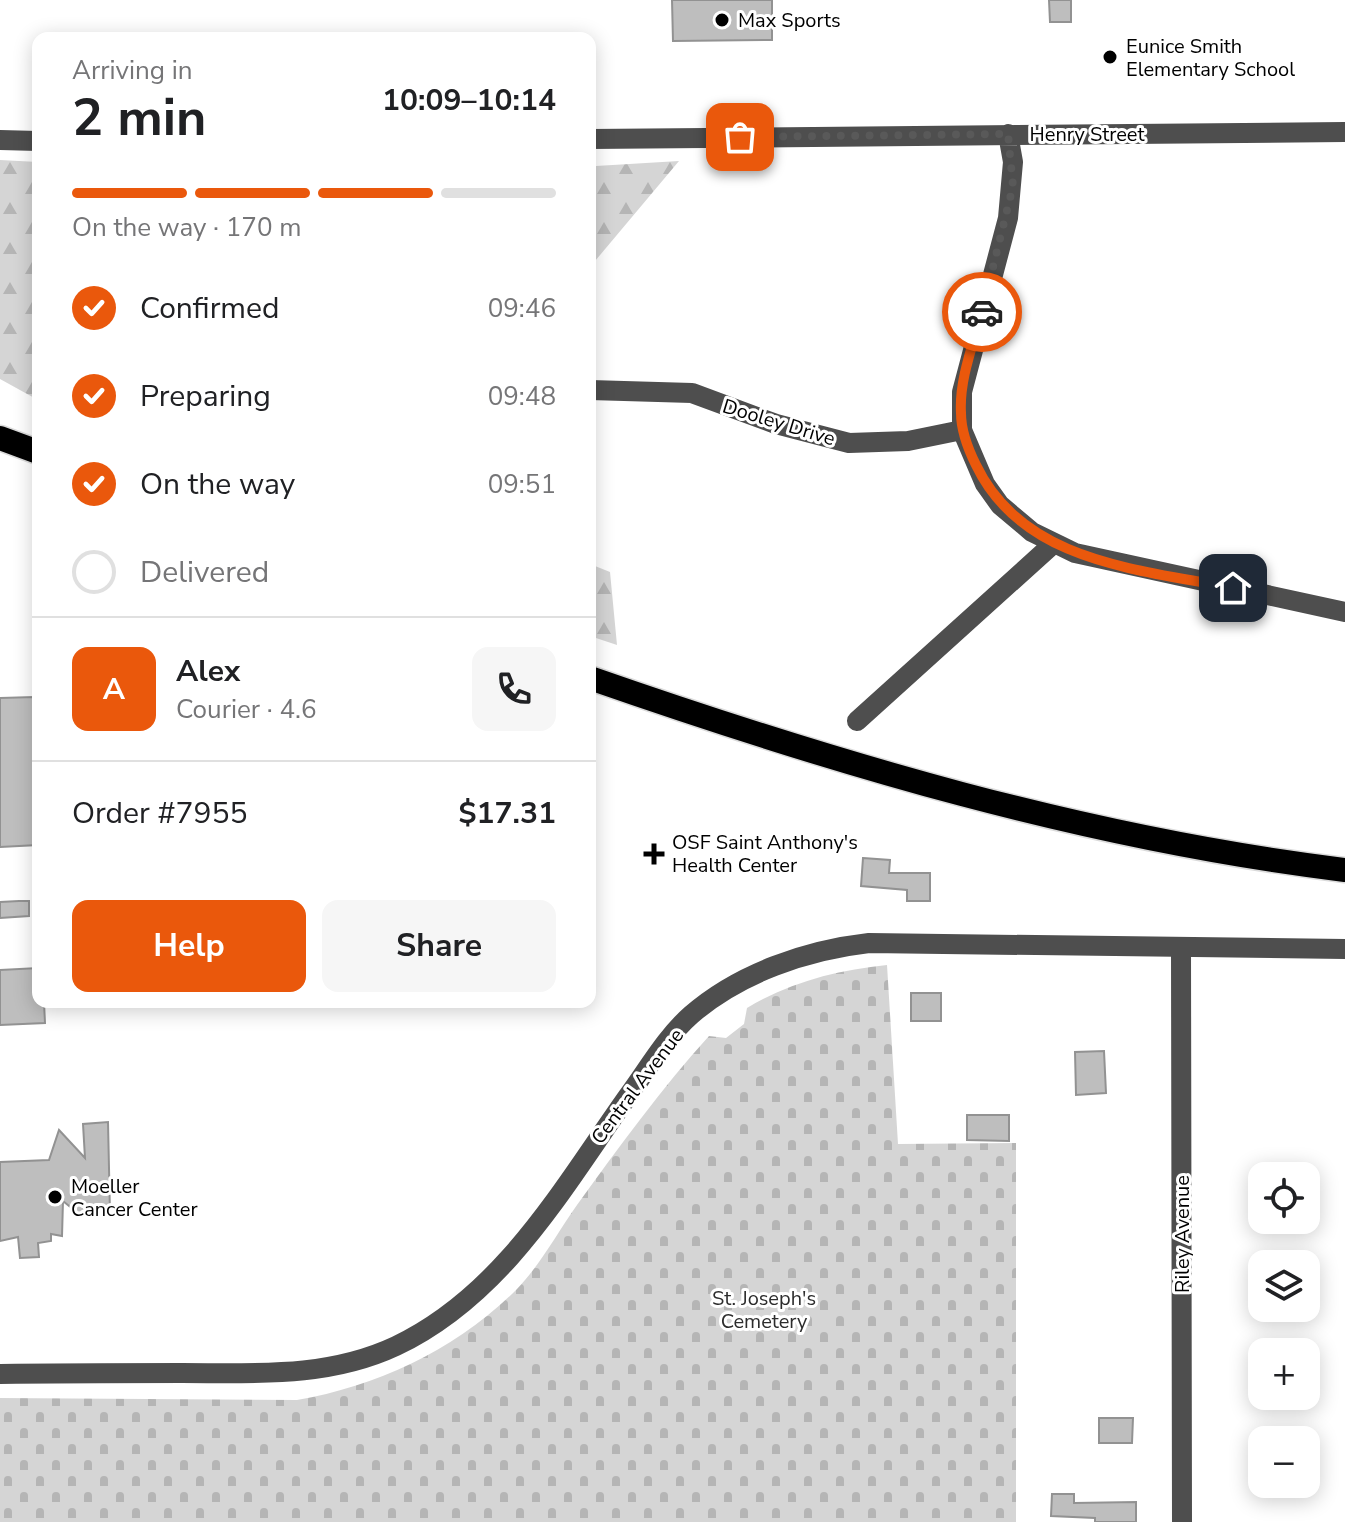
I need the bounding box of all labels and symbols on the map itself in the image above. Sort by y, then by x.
place label: Max Sports [738,7,841,34]
marker: Max Sports [713,11,731,29]
place label: Eunice Smith Elementary School [1126,33,1295,83]
marker: Eunice Smith Elementary School [1101,48,1119,66]
pin [706,103,774,171]
street label: Henry Street [1030,121,1145,148]
courier [942,272,1022,352]
street label: Dooley Drive [719,393,838,452]
pin [1199,554,1267,622]
place label: OSF Saint Anthony's Health Center [672,829,858,879]
marker: OSF Saint Anthony's Health Center [643,843,665,865]
street label: Central Avenue [585,1023,690,1150]
place label: Moeller Cancer Center [71,1173,198,1223]
street label: Riley Avenue [1169,1175,1196,1293]
marker: Moeller Cancer Center [46,1188,64,1206]
park label: St. Joseph's Cemetery [712,1285,816,1335]

